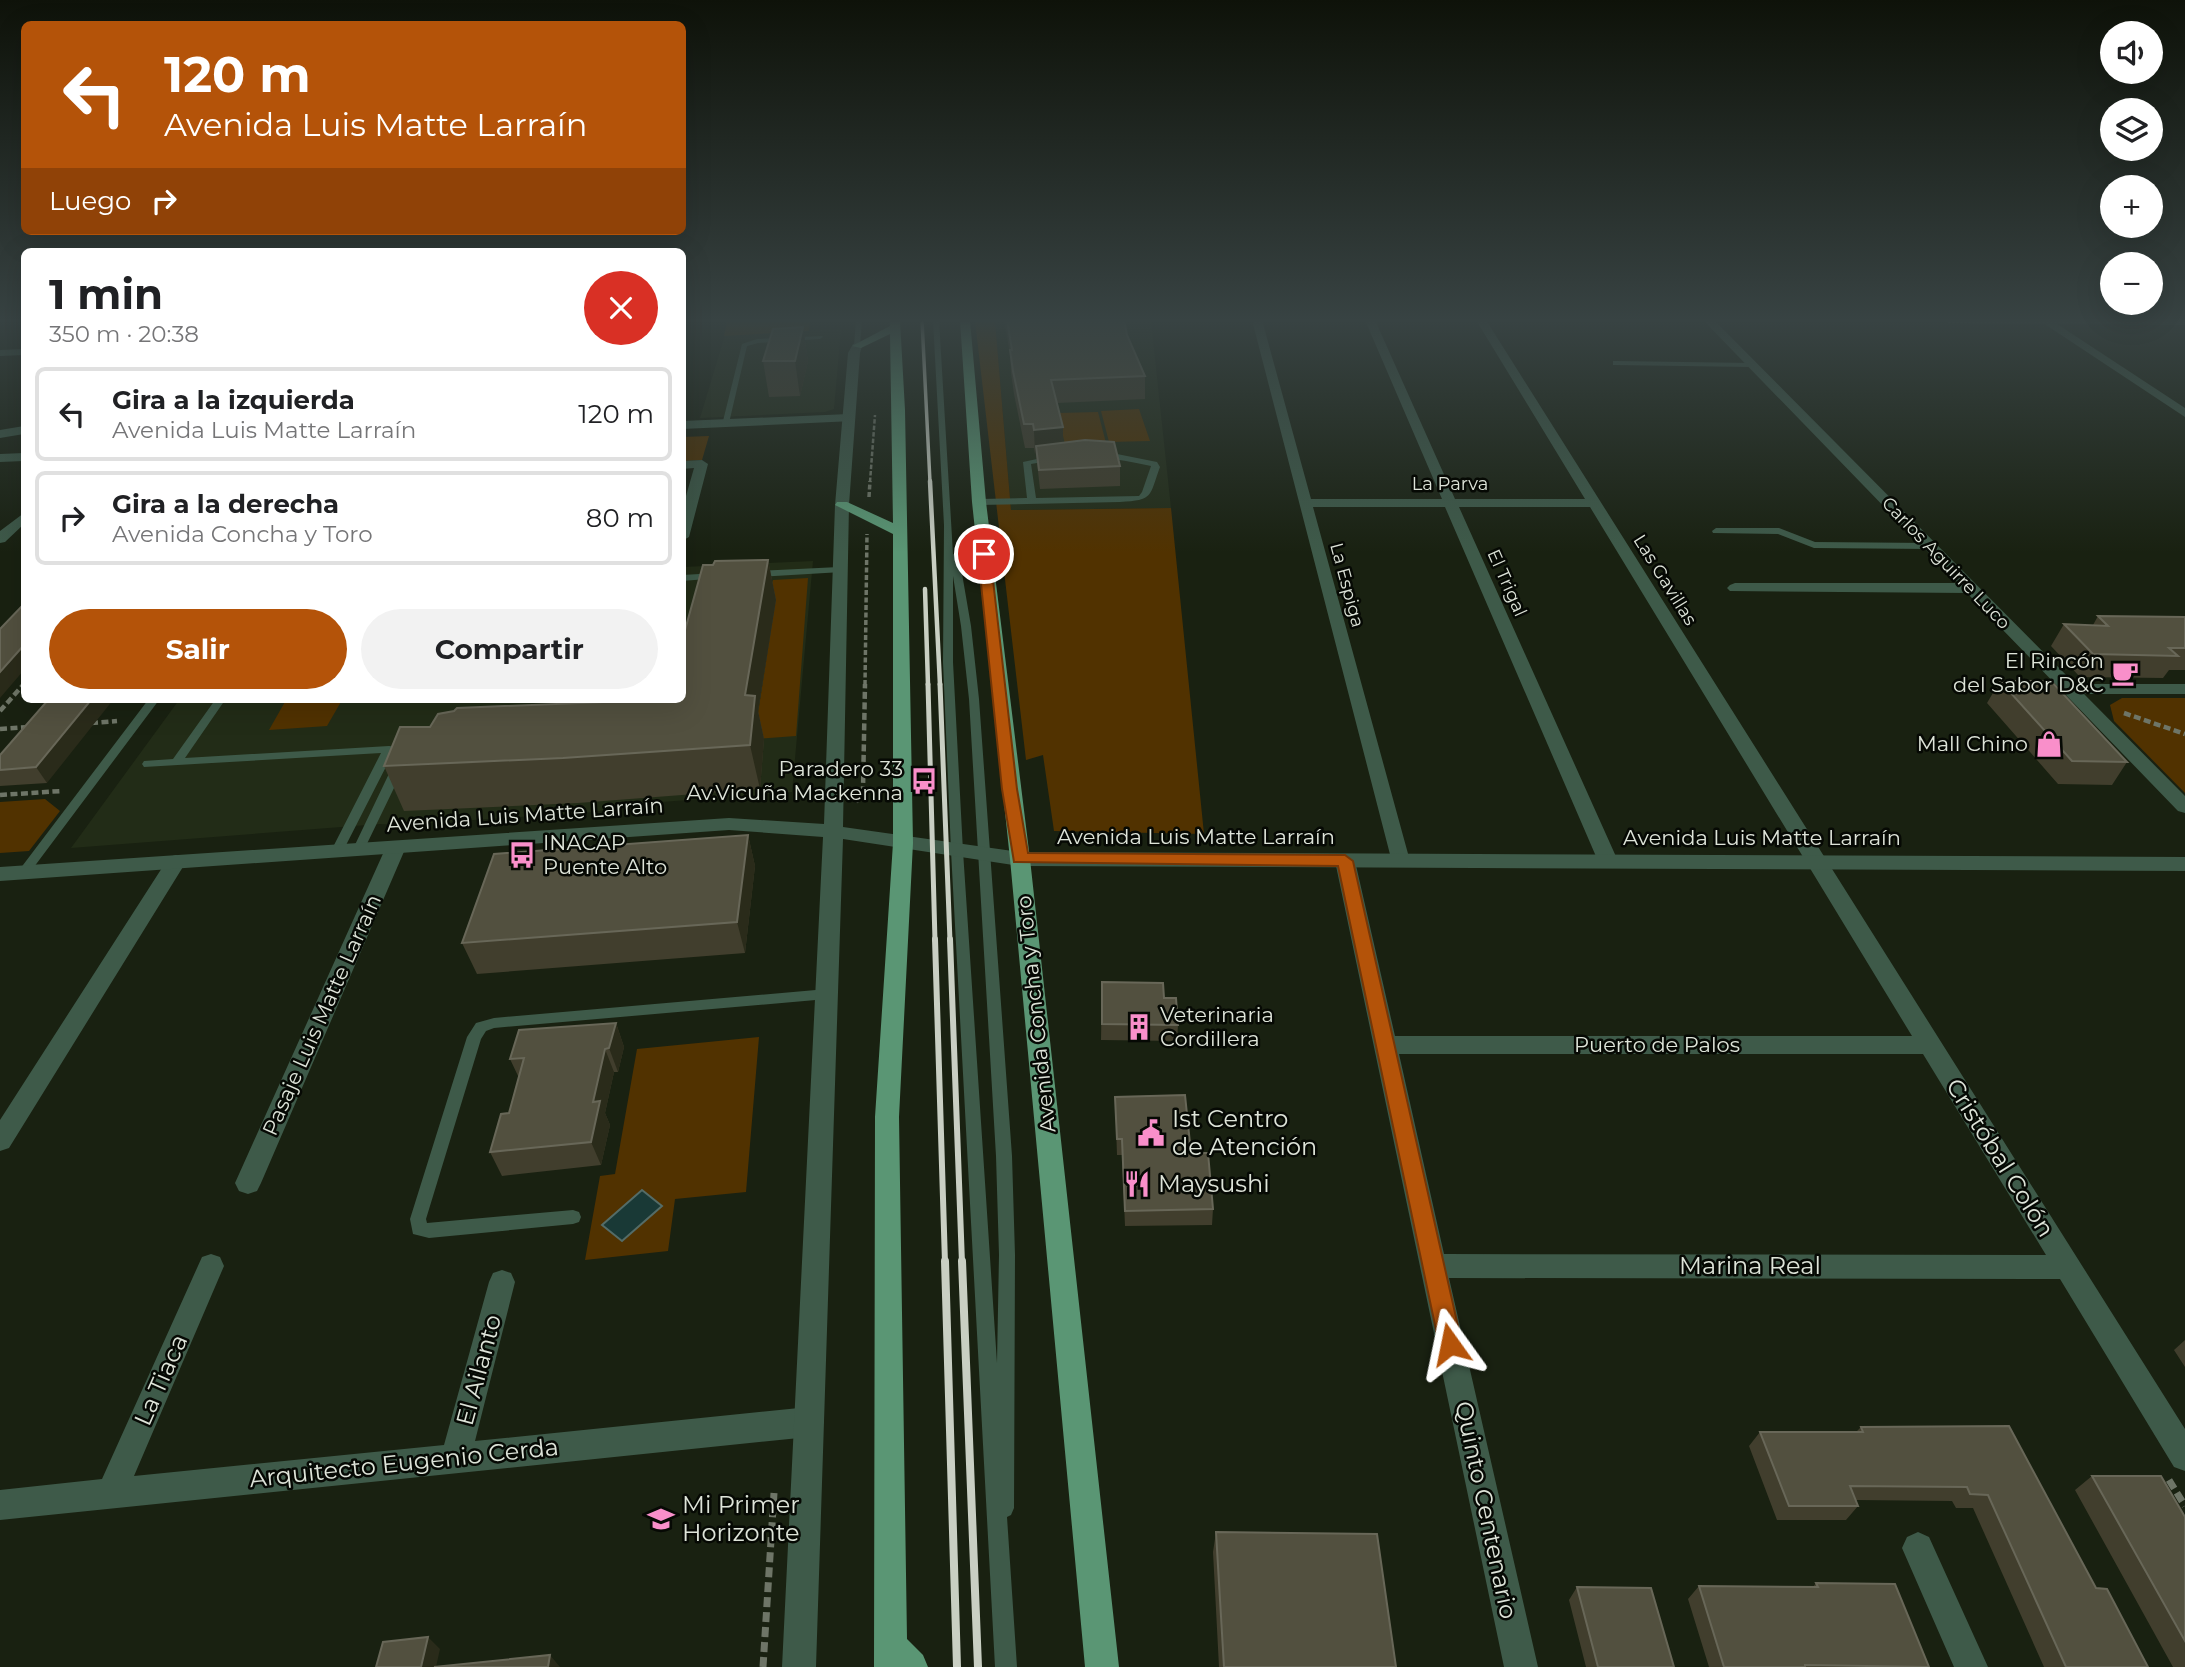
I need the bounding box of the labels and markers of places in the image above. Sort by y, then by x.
pin [954,524,1014,584]
place label: El Rincón del Sabor D&C [1953,648,2104,697]
cafe icon: El Rincón del Sabor D&C [2110,658,2140,688]
shop icon: Mall Chino [2034,729,2064,759]
place label: Mall Chino [1917,731,2028,756]
place label: Paradero 33 Av.Vicuña Mackenna [686,756,903,805]
bus stop icon: Paradero 33 Av.Vicuña Mackenna [909,766,939,796]
place label: INACAP Puente Alto [543,830,667,879]
bus stop icon: INACAP Puente Alto [507,840,537,870]
place label: Veterinaria Cordillera [1160,1002,1274,1051]
building icon: Veterinaria Cordillera [1124,1012,1154,1042]
place label: Ist Centro de Atención [1172,1104,1317,1161]
public building icon: Ist Centro de Atención [1136,1118,1166,1148]
restaurant icon: Maysushi [1122,1169,1152,1199]
place label: Maysushi [1158,1169,1270,1198]
place label: Mi Primer Horizonte [682,1490,800,1547]
school or university icon: Mi Primer Horizonte [646,1504,676,1534]

